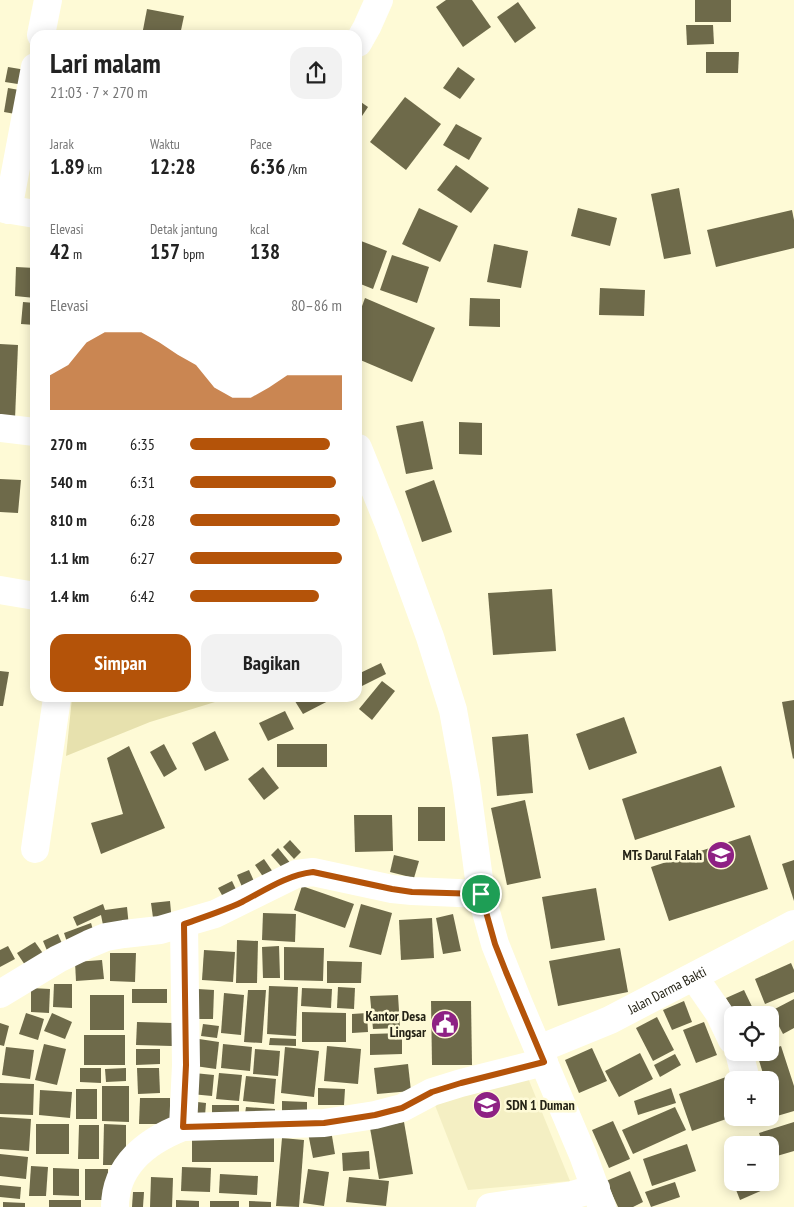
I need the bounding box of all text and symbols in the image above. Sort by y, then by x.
text: Lari malam [50,44,161,81]
button: share [290,47,342,99]
text: 21:03 · 7 × 270 m [50,82,148,102]
text: Jarak [50,135,74,153]
text: Waktu [150,135,180,153]
text: Pace [250,135,272,153]
text: 1.89 [50,153,85,180]
text: 12:28 [150,153,195,180]
text: 6:36 [250,153,285,180]
text: km [85,160,102,178]
text: /km [285,160,307,178]
text: Elevasi [50,220,84,238]
text: Detak jantung [150,220,218,238]
text: kcal [250,220,269,238]
text: 42 [50,238,70,265]
text: 157 [150,238,180,265]
text: 138 [250,238,280,265]
text: m [70,245,82,263]
text: bpm [180,245,204,263]
text: Elevasi [50,295,88,315]
text: 80–86 m [291,295,342,315]
text: 270 m [50,434,87,454]
text: 6:35 [130,434,155,454]
text: 540 m [50,472,87,492]
text: 6:31 [130,472,155,492]
text: 810 m [50,510,87,530]
text: 6:28 [130,510,155,530]
text: 1.1 km [50,548,89,568]
text: 6:27 [130,548,155,568]
text: 1.4 km [50,586,89,606]
text: 6:42 [130,586,155,606]
button: Simpan [50,634,191,692]
button: Bagikan [201,634,342,692]
school or university icon: MTs Darul Falah [706,840,736,870]
place label: MTs Darul Falah [622,846,702,864]
pin [460,873,502,915]
icon: arrive [467,880,495,908]
street label: Jalan Darma Bakti [624,962,709,1019]
map controls [724,1006,779,1191]
button: locate [724,1006,779,1061]
place label: Kantor Desa Lingsar [365,1007,427,1041]
public building icon: Kantor Desa Lingsar [430,1009,460,1039]
button: + [724,1071,779,1126]
school or university icon: SDN 1 Duman [472,1090,502,1120]
place label: SDN 1 Duman [506,1096,575,1114]
button: − [724,1136,779,1191]

